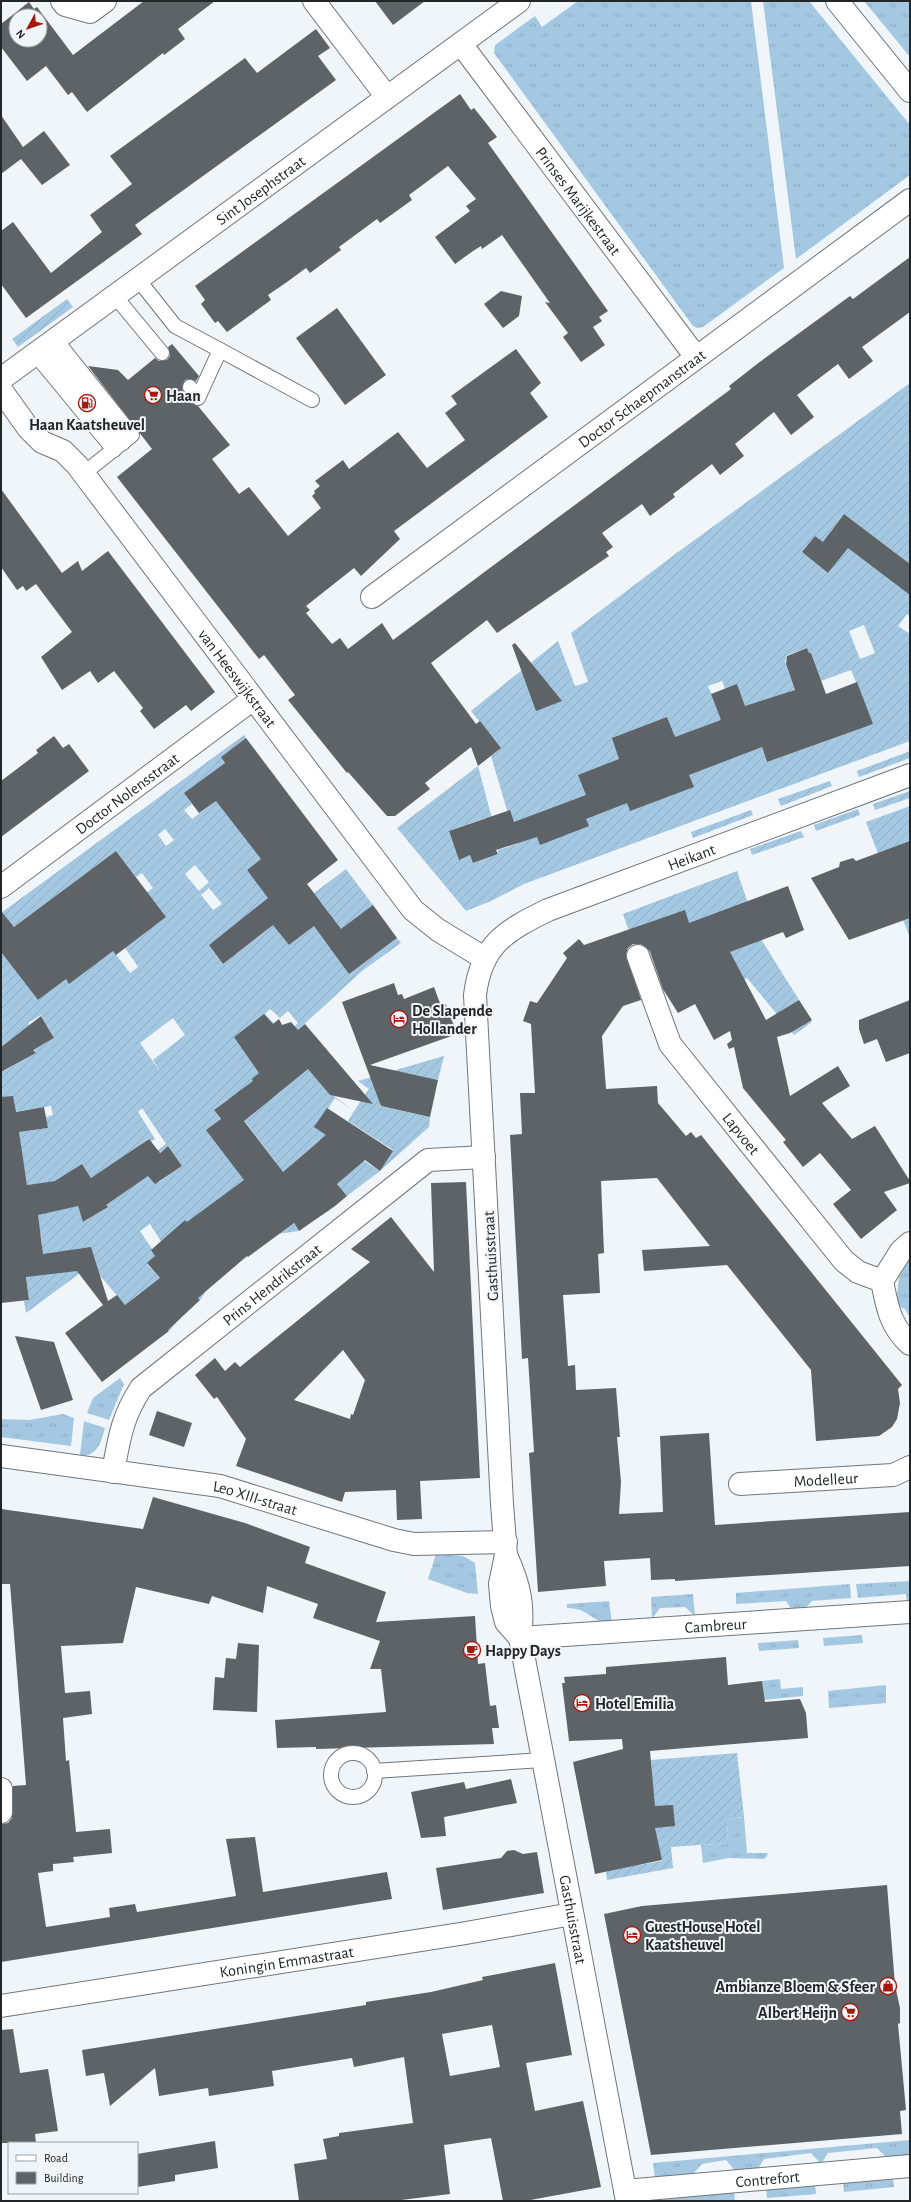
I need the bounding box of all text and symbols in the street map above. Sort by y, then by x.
north arrow [8,8,48,48]
text: N [14,28,27,41]
street label: Prinses Marijkestraat [532,144,624,258]
street label: Sint Josephstraat [213,153,308,228]
street label: Doctor Schaepmanstraat [576,347,709,451]
supermarket icon: Haan [143,385,163,405]
place label: Haan [166,388,201,404]
fuel station icon: Haan Kaatsheuvel [77,393,97,413]
place label: Haan Kaatsheuvel [29,417,145,433]
street label: van Heeswijkstraat [195,627,279,731]
street label: Doctor Nolensstraat [73,750,182,838]
street label: Heikant [666,841,718,874]
place label: De Slapende Hollander [412,1003,493,1037]
hotel icon: De Slapende Hollander [389,1009,409,1029]
street label: Lapvoet [719,1110,762,1158]
street label: Gasthuisstraat [481,1211,501,1301]
street label: Prins Hendrikstraat [220,1241,324,1329]
street label: Modelleur [793,1470,859,1490]
street label: Leo XIII-straat [212,1478,299,1518]
street label: Cambreur [684,1616,748,1636]
cafe icon: Happy Days [462,1640,482,1660]
place label: Happy Days [485,1643,561,1660]
hotel icon: Hotel Emilia [572,1693,592,1713]
place label: Hotel Emilia [595,1696,675,1712]
street label: Gasthuisstraat [556,1874,589,1965]
place label: GuestHouse Hotel Kaatsheuvel [645,1919,760,1953]
hotel icon: GuestHouse Hotel Kaatsheuvel [622,1925,642,1945]
street label: Koningin Emmastraat [219,1944,355,1981]
shop icon: Ambianze Bloem & Sfeer [878,1976,898,1996]
place label: Ambianze Bloem & Sfeer [716,1979,875,1995]
supermarket icon: Albert Heijn [840,2002,860,2022]
place label: Albert Heijn [758,2005,837,2022]
legend [8,2142,138,2194]
text: Road [44,2152,68,2164]
street label: Contrefort [735,2169,800,2190]
text: Building [44,2172,84,2184]

